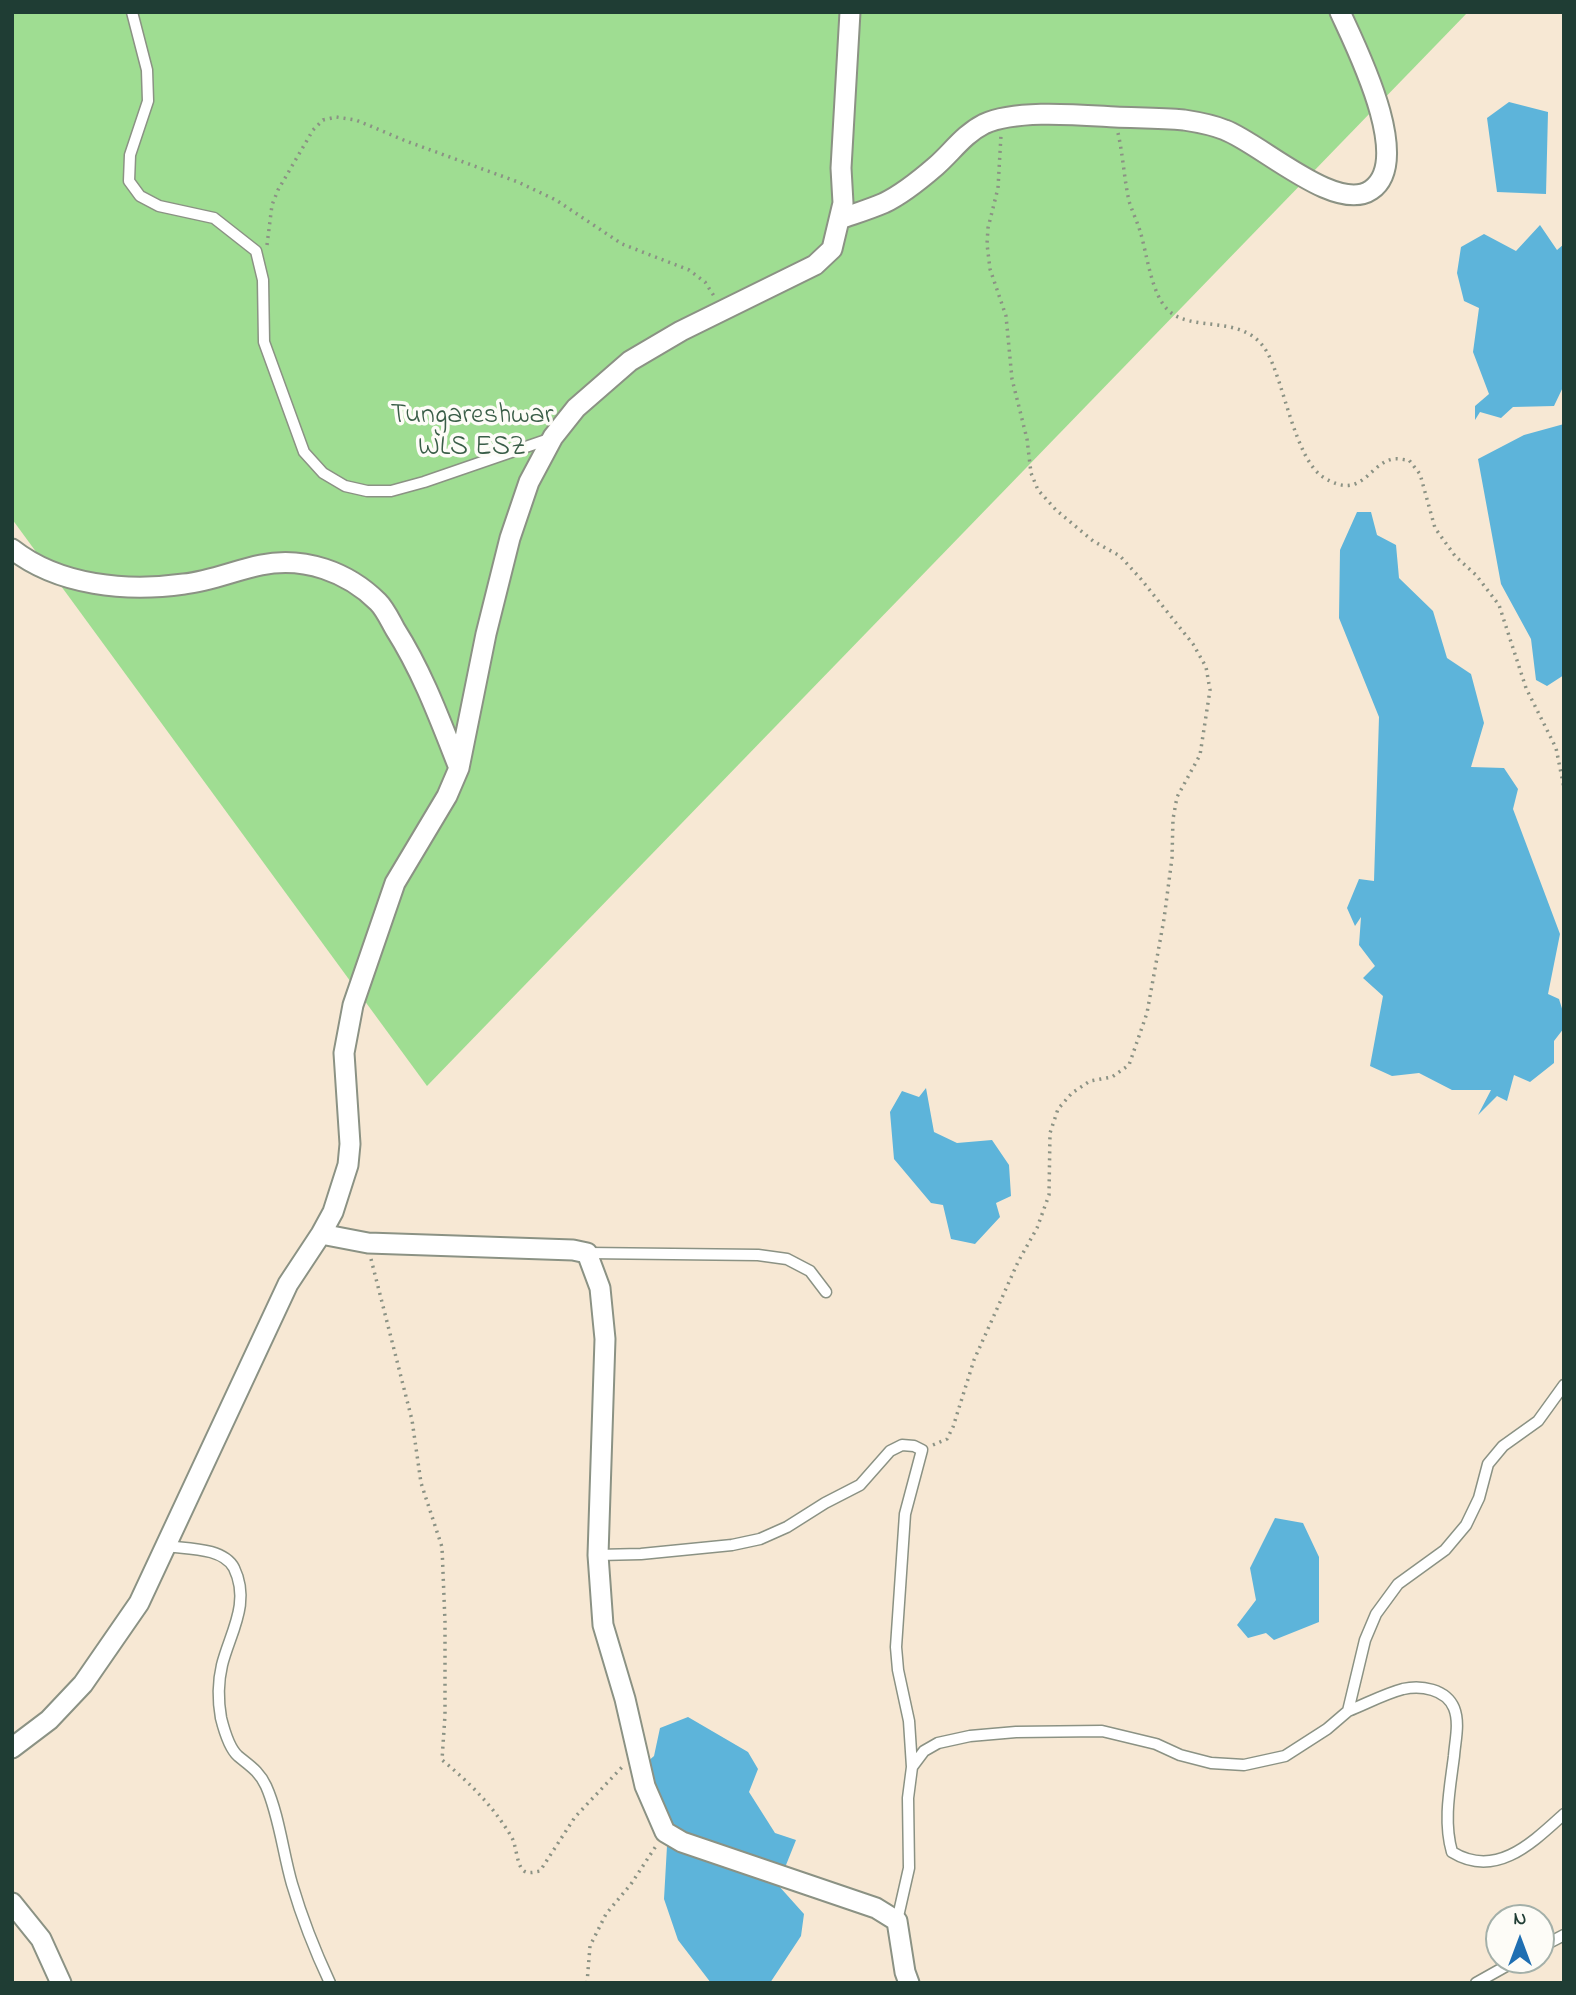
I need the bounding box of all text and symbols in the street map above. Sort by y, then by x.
park label: Tungareshwar WLS ESZ [391,400,553,466]
north arrow [1485,1904,1555,1974]
text: N [1514,1906,1526,1933]

